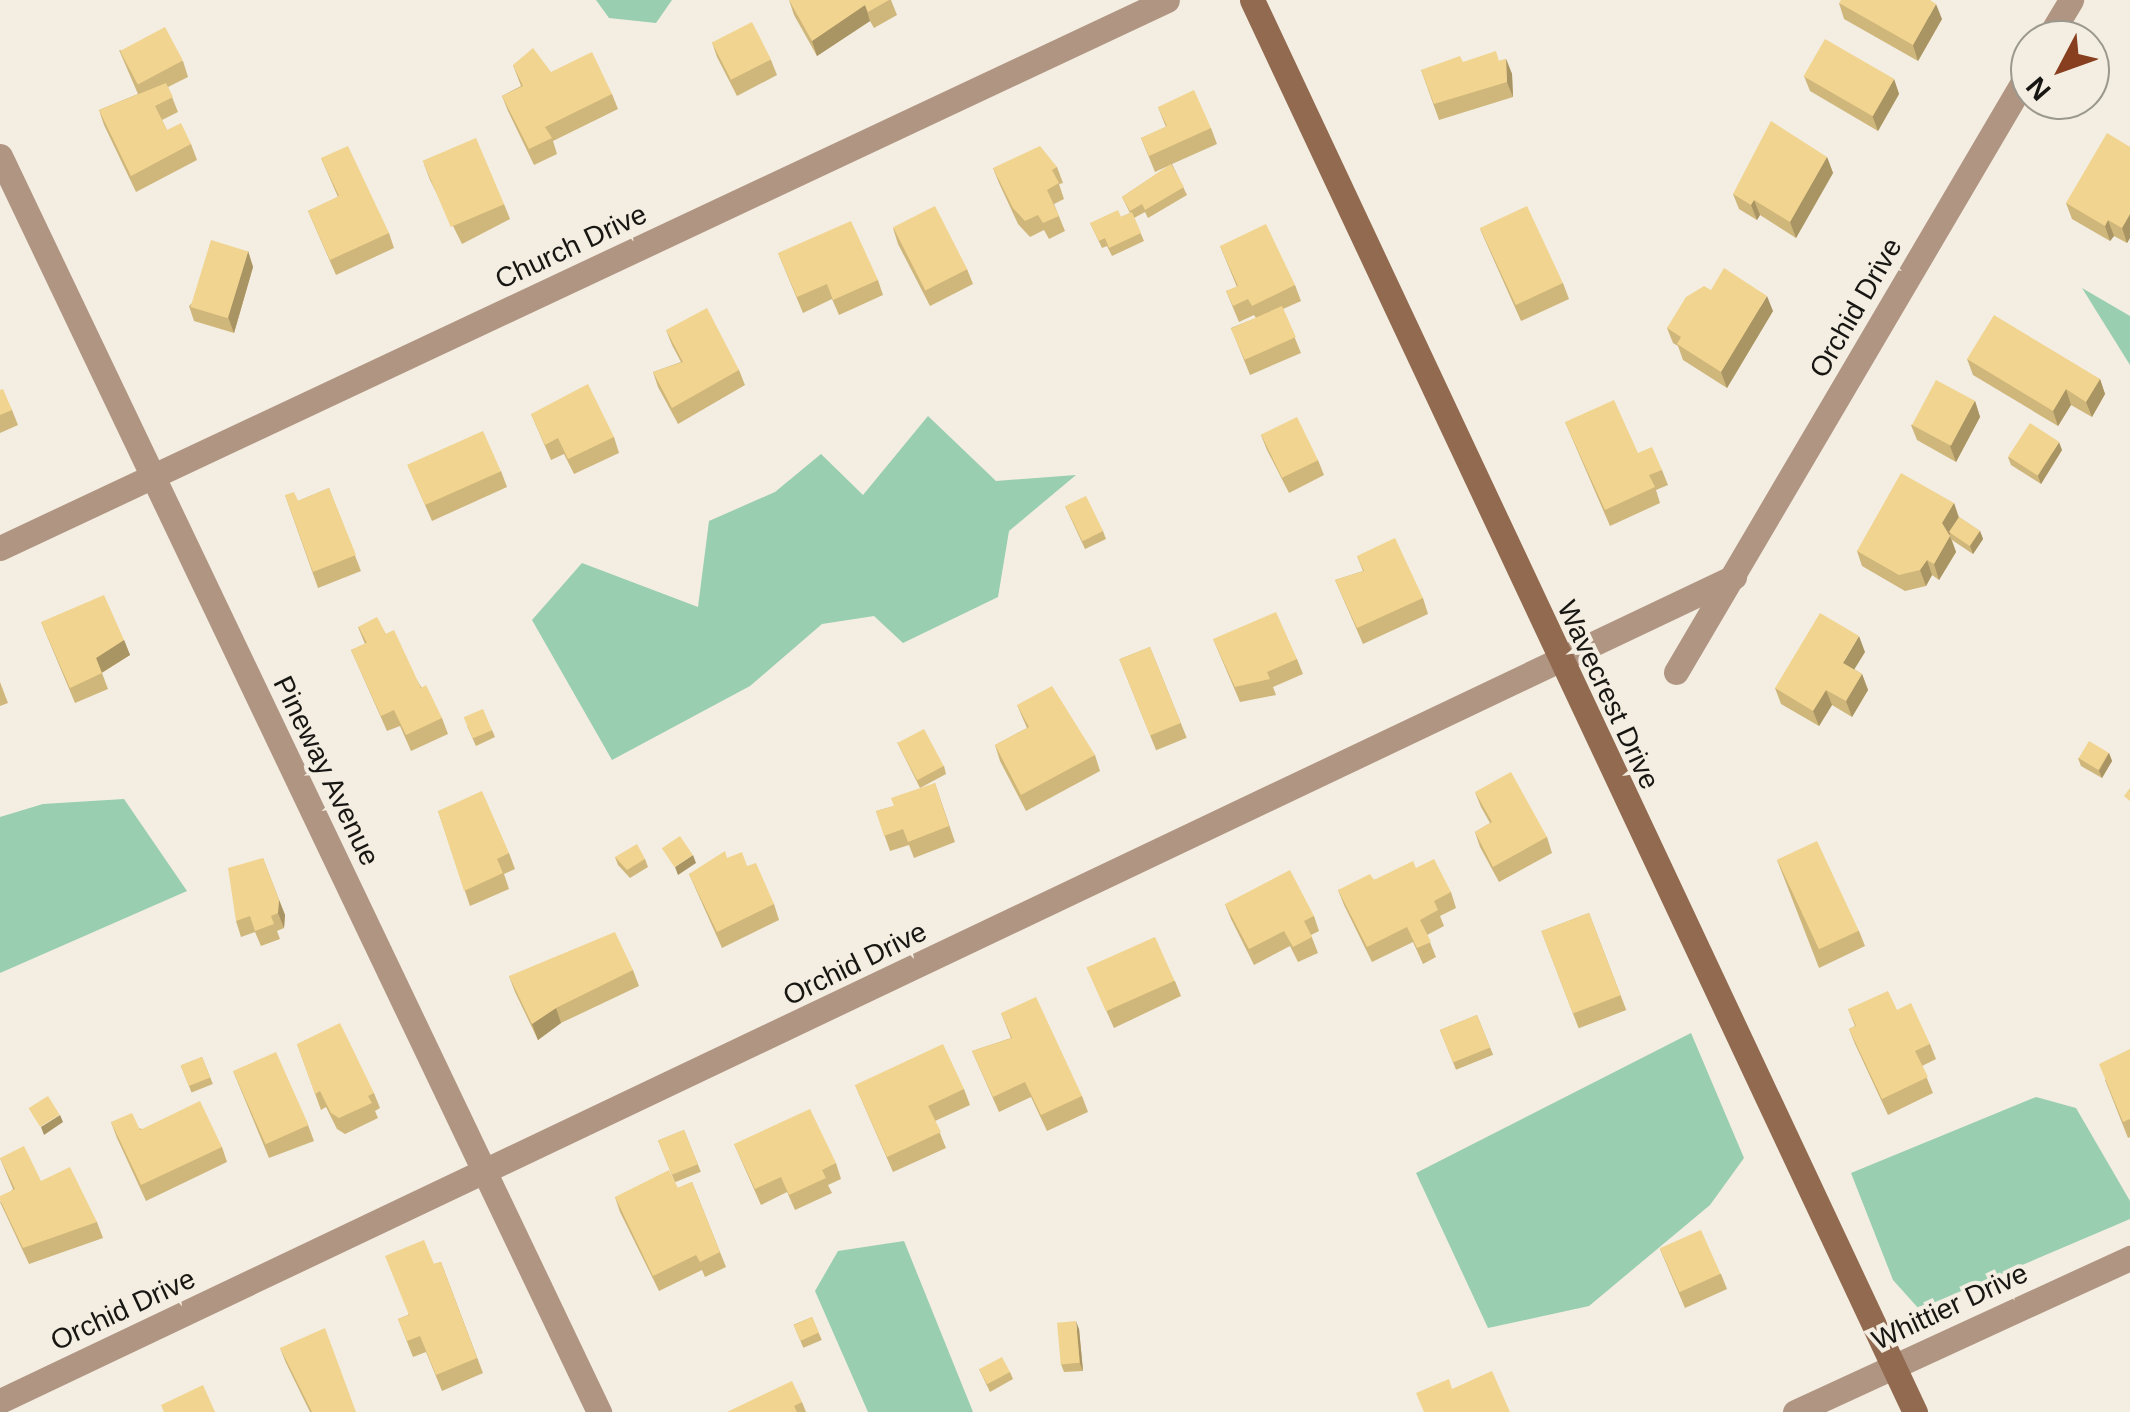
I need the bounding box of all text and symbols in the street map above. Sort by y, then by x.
north arrow [2010,20,2110,120]
text: N [2020,71,2057,107]
street label: Church Drive [490,197,652,297]
street label: Orchid Drive [1803,232,1909,384]
street label: Wavecrest Drive [1550,595,1666,795]
street label: Pineway Avenue [265,670,387,872]
street label: Orchid Drive [778,915,932,1013]
street label: Whittier Drive [1867,1256,2033,1358]
street label: Orchid Drive [45,1262,201,1358]

